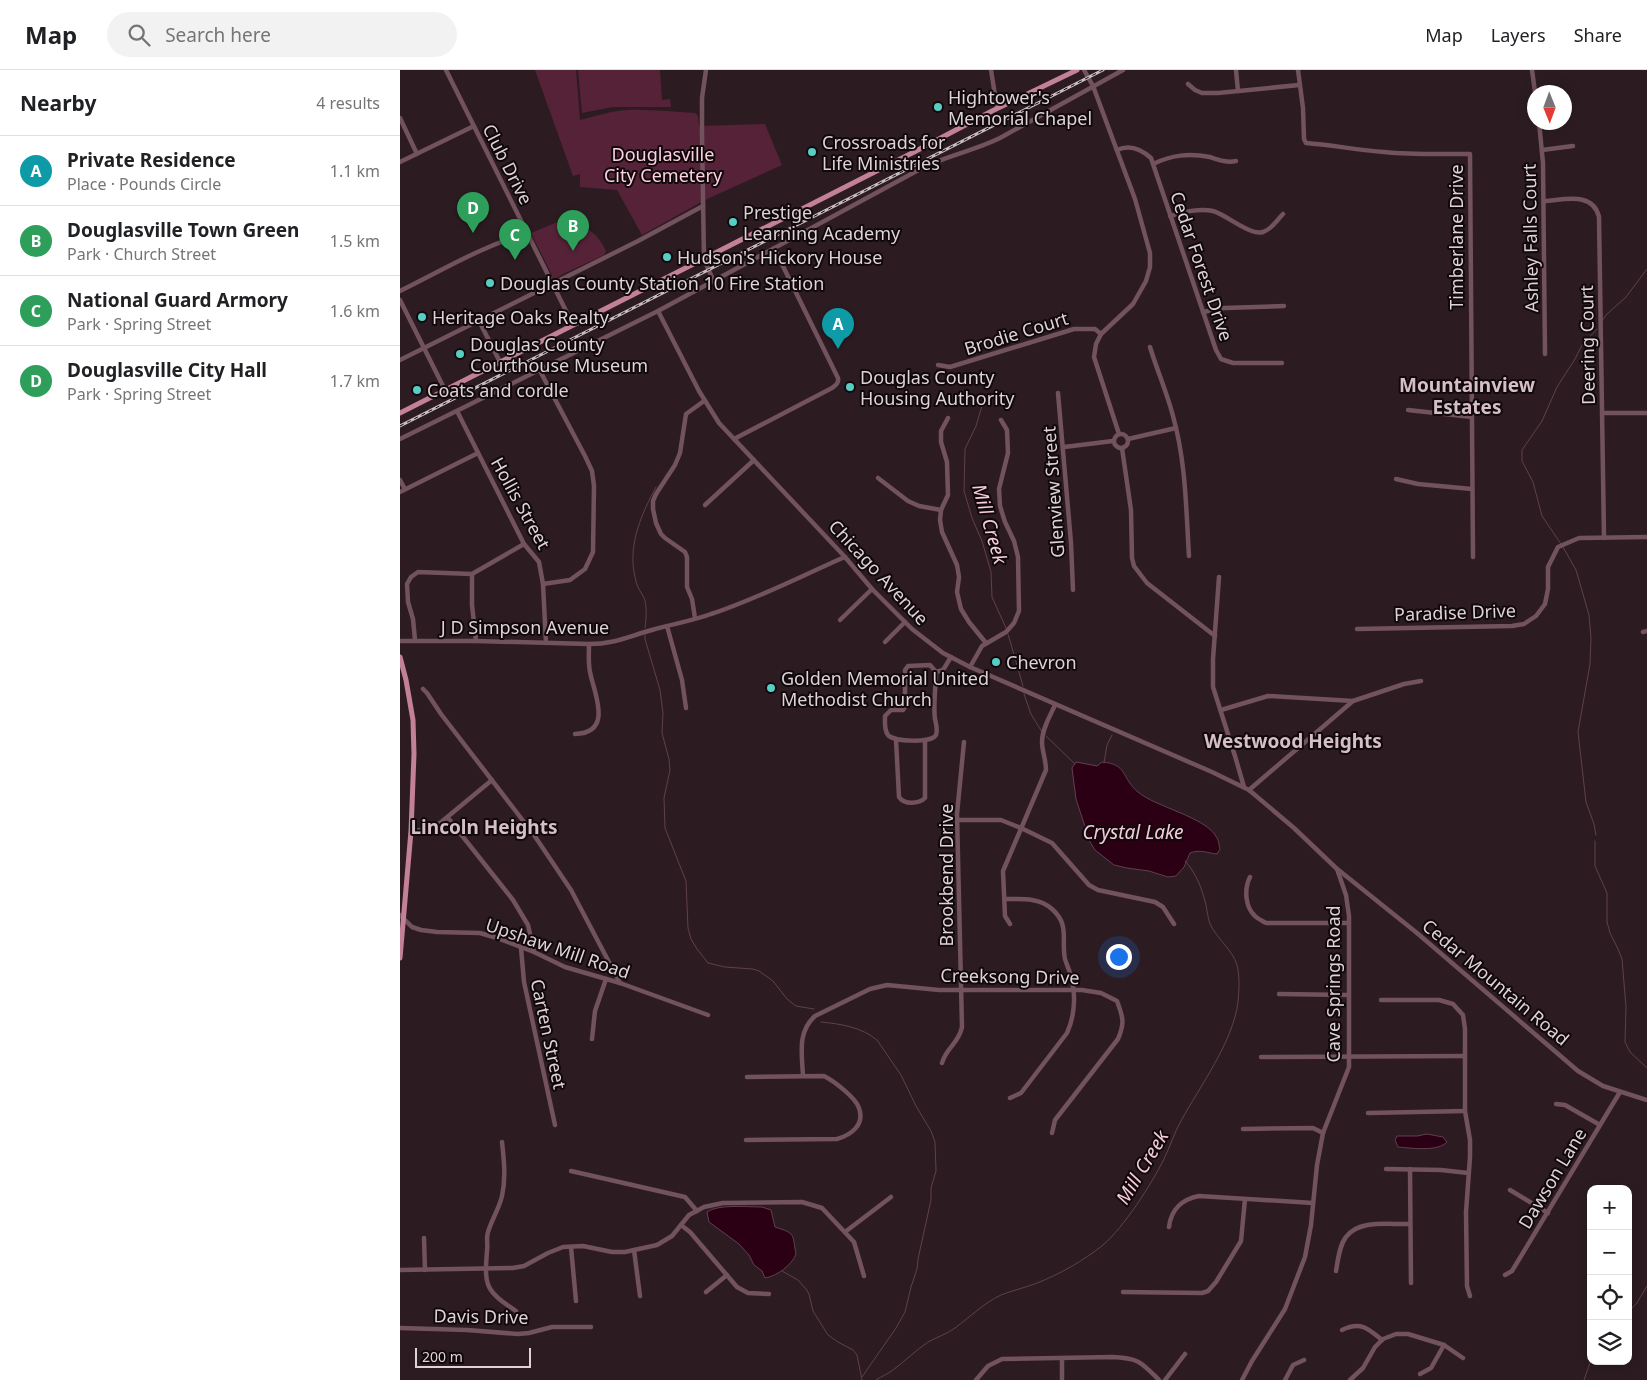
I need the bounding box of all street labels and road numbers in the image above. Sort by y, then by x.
street label: Club Drive [477,120,539,208]
street label: Ashley Falls Court [1517,163,1543,313]
street label: Timberlane Drive [1444,164,1468,310]
street label: Cedar Forest Drive [1165,188,1239,344]
street label: Deering Court [1574,284,1600,405]
street label: Brodie Court [961,306,1071,360]
street label: Glenview Street [1036,425,1070,559]
street label: Hollis Street [486,453,556,554]
street label: Chicago Avenue [824,514,934,630]
street label: Paradise Drive [1394,598,1516,626]
street label: J D Simpson Avenue [439,615,609,639]
street label: Brookbend Drive [934,804,958,946]
street label: Cave Springs Road [1321,905,1345,1063]
street label: Upshaw Mill Road [483,912,633,984]
street label: Cedar Mountain Road [1418,913,1574,1051]
street label: Creeksong Drive [940,963,1080,989]
street label: Carten Street [526,977,572,1092]
street label: Dawson Lane [1512,1123,1592,1233]
street label: Davis Drive [433,1303,529,1329]

